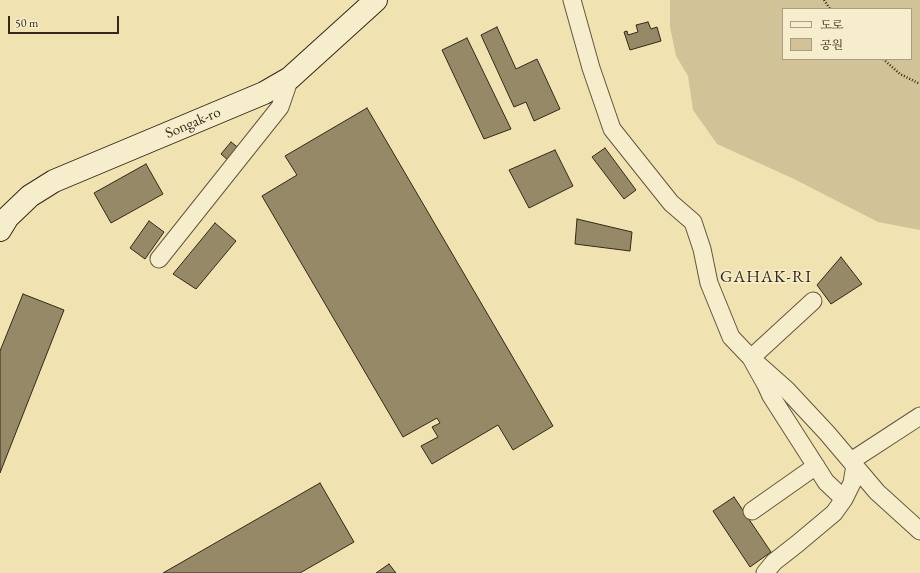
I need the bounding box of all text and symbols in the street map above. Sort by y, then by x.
scale bar [10,8,121,34]
legend [782,8,912,60]
text: 50 m [15,15,38,31]
text: 도로 [820,17,843,33]
text: 공원 [820,37,843,53]
street label: Songak-ro [163,103,223,143]
district label: GAHAK-RI [720,267,812,287]

